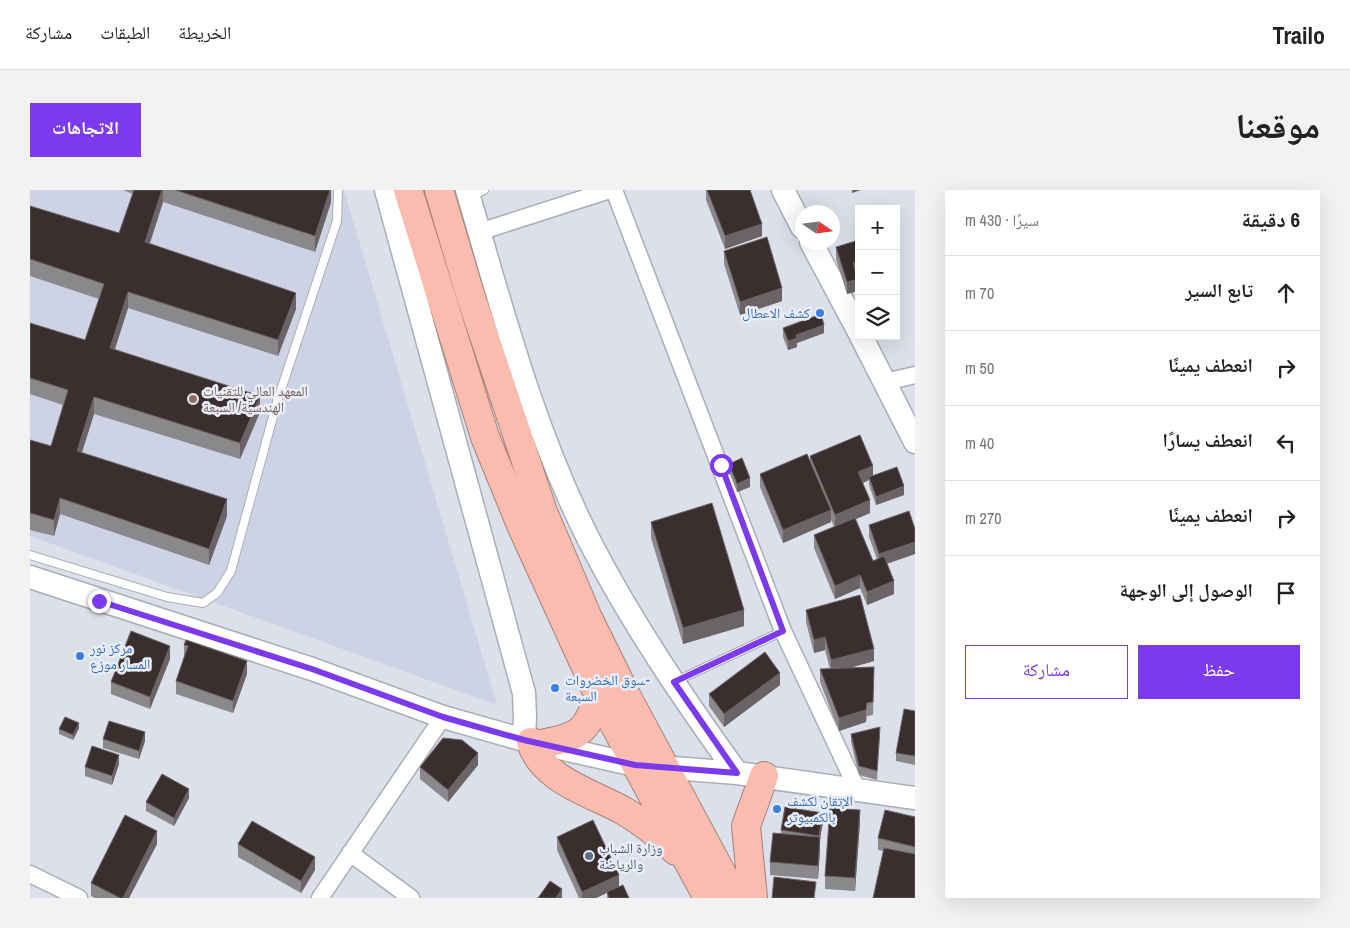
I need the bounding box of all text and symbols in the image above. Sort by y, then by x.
text: Trailo [1272,19,1325,51]
text: مشاركة [25,20,72,45]
text: الطبقات [100,20,150,45]
text: الخريطة [178,20,231,45]
text: موقعنا [1235,102,1320,149]
button: الاتجاهات [30,103,141,157]
north arrow [795,205,840,250]
map controls [855,205,900,340]
button: + [855,205,900,250]
text: 6 دقيقة [1242,205,1300,234]
text: سيرًا · 430 m [965,209,1039,231]
button: − [855,250,900,295]
text: تابع السير [1185,277,1253,303]
icon: ahead [1272,279,1300,307]
text: 70 m [965,282,994,304]
button: layers [855,295,900,340]
place label: كشف الاعطال [742,304,810,322]
marker: كشف الاعطال [814,307,826,319]
text: انعطف يمينًا [1168,352,1253,378]
icon: right [1272,354,1300,382]
text: 50 m [965,357,994,379]
place label: المعهد العالي للتقنيات الهندسية/ السبعة [203,382,308,416]
marker: المعهد العالي للتقنيات الهندسية/ السبعة [187,393,199,405]
text: انعطف يسارًا [1163,427,1253,453]
icon: left [1272,429,1300,457]
text: 40 m [965,432,994,454]
route start [710,454,733,477]
text: انعطف يمينًا [1168,502,1253,528]
icon: right [1272,504,1300,532]
text: 270 m [965,507,1001,529]
text: الوصول إلى الوجهة [1119,577,1253,603]
icon: arrive [1272,579,1300,607]
route end [88,590,111,613]
place label: مركز نور المسار موزع [89,639,150,674]
button: مشاركة [965,645,1128,699]
button: حفظ [1138,645,1300,699]
marker: مركز نور المسار موزع [74,650,86,662]
place label: سوق الخضروات- السبعة [565,671,650,705]
marker: سوق الخضروات- السبعة [549,682,561,694]
place label: الإتقان لكشف بالكمبيوتر [786,792,853,826]
marker: الإتقان لكشف بالكمبيوتر [771,803,783,815]
place label: وزارة الشباب والرياضة [599,839,663,873]
marker: وزارة الشباب والرياضة [583,850,595,862]

